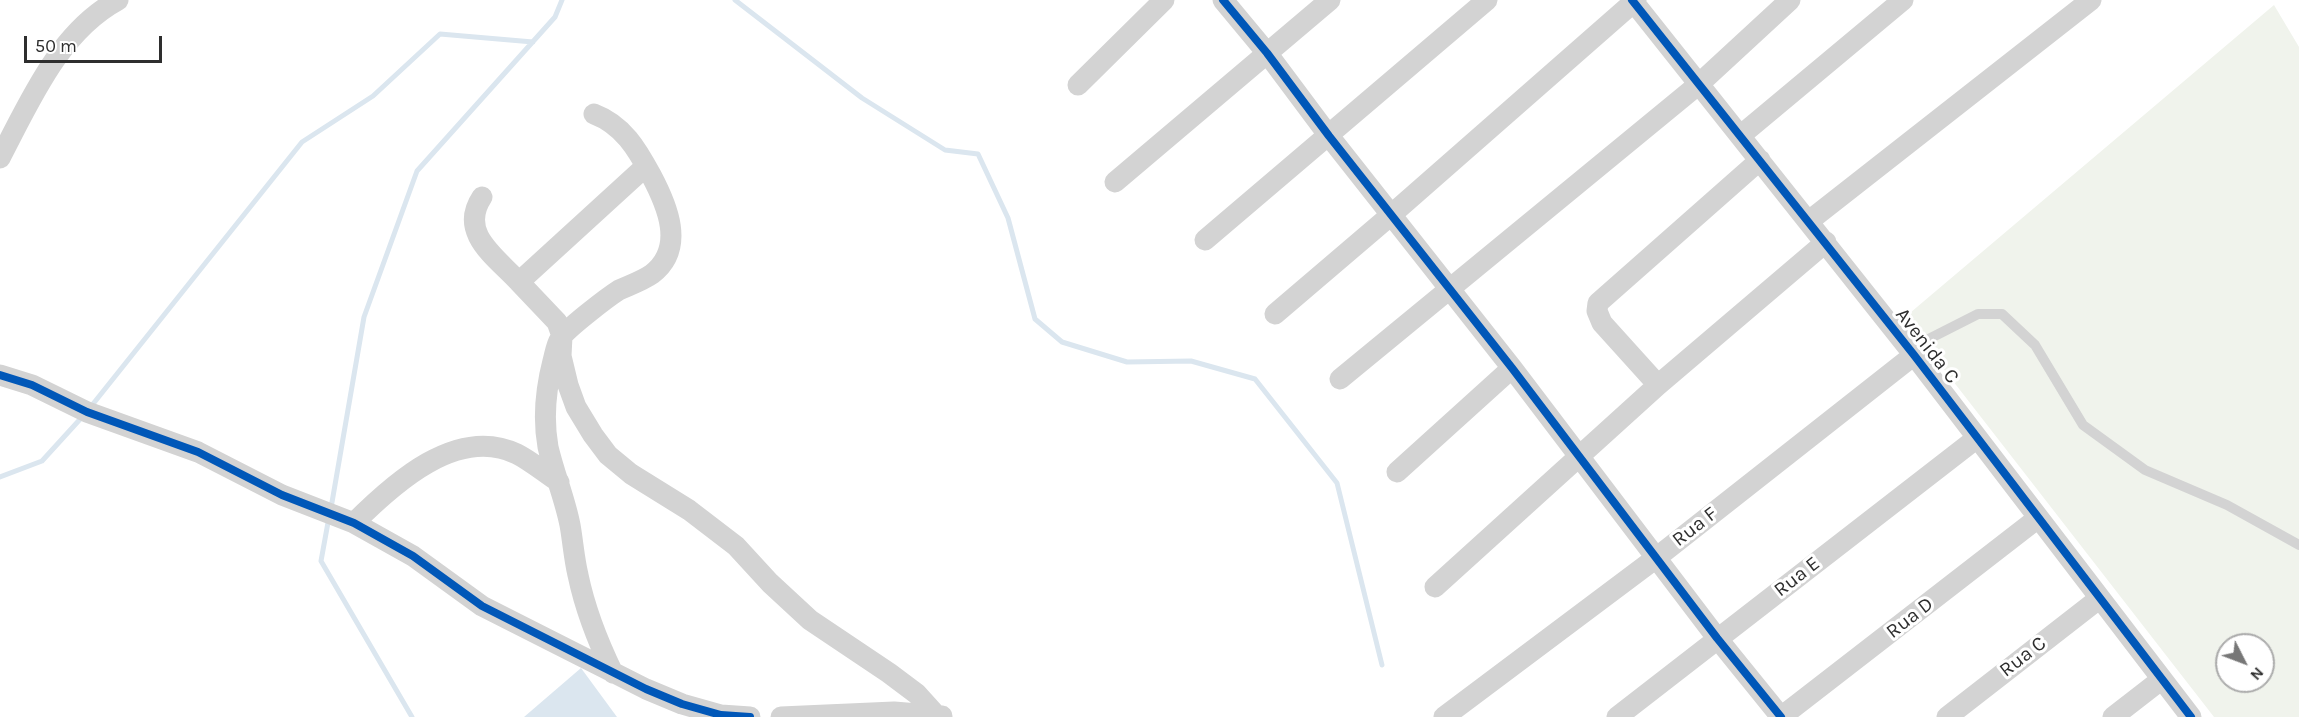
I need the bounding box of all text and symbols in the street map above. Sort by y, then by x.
scale bar [27,24,165,62]
text: 50 m [35,35,77,57]
street label: Avenida C [1890,303,1964,389]
street label: Rua F [1668,502,1722,552]
street label: Rua E [1769,552,1825,602]
street label: Rua D [1882,592,1938,644]
street label: Rua C [1995,631,2051,683]
north arrow [2215,633,2275,693]
text: N [2246,663,2268,685]

